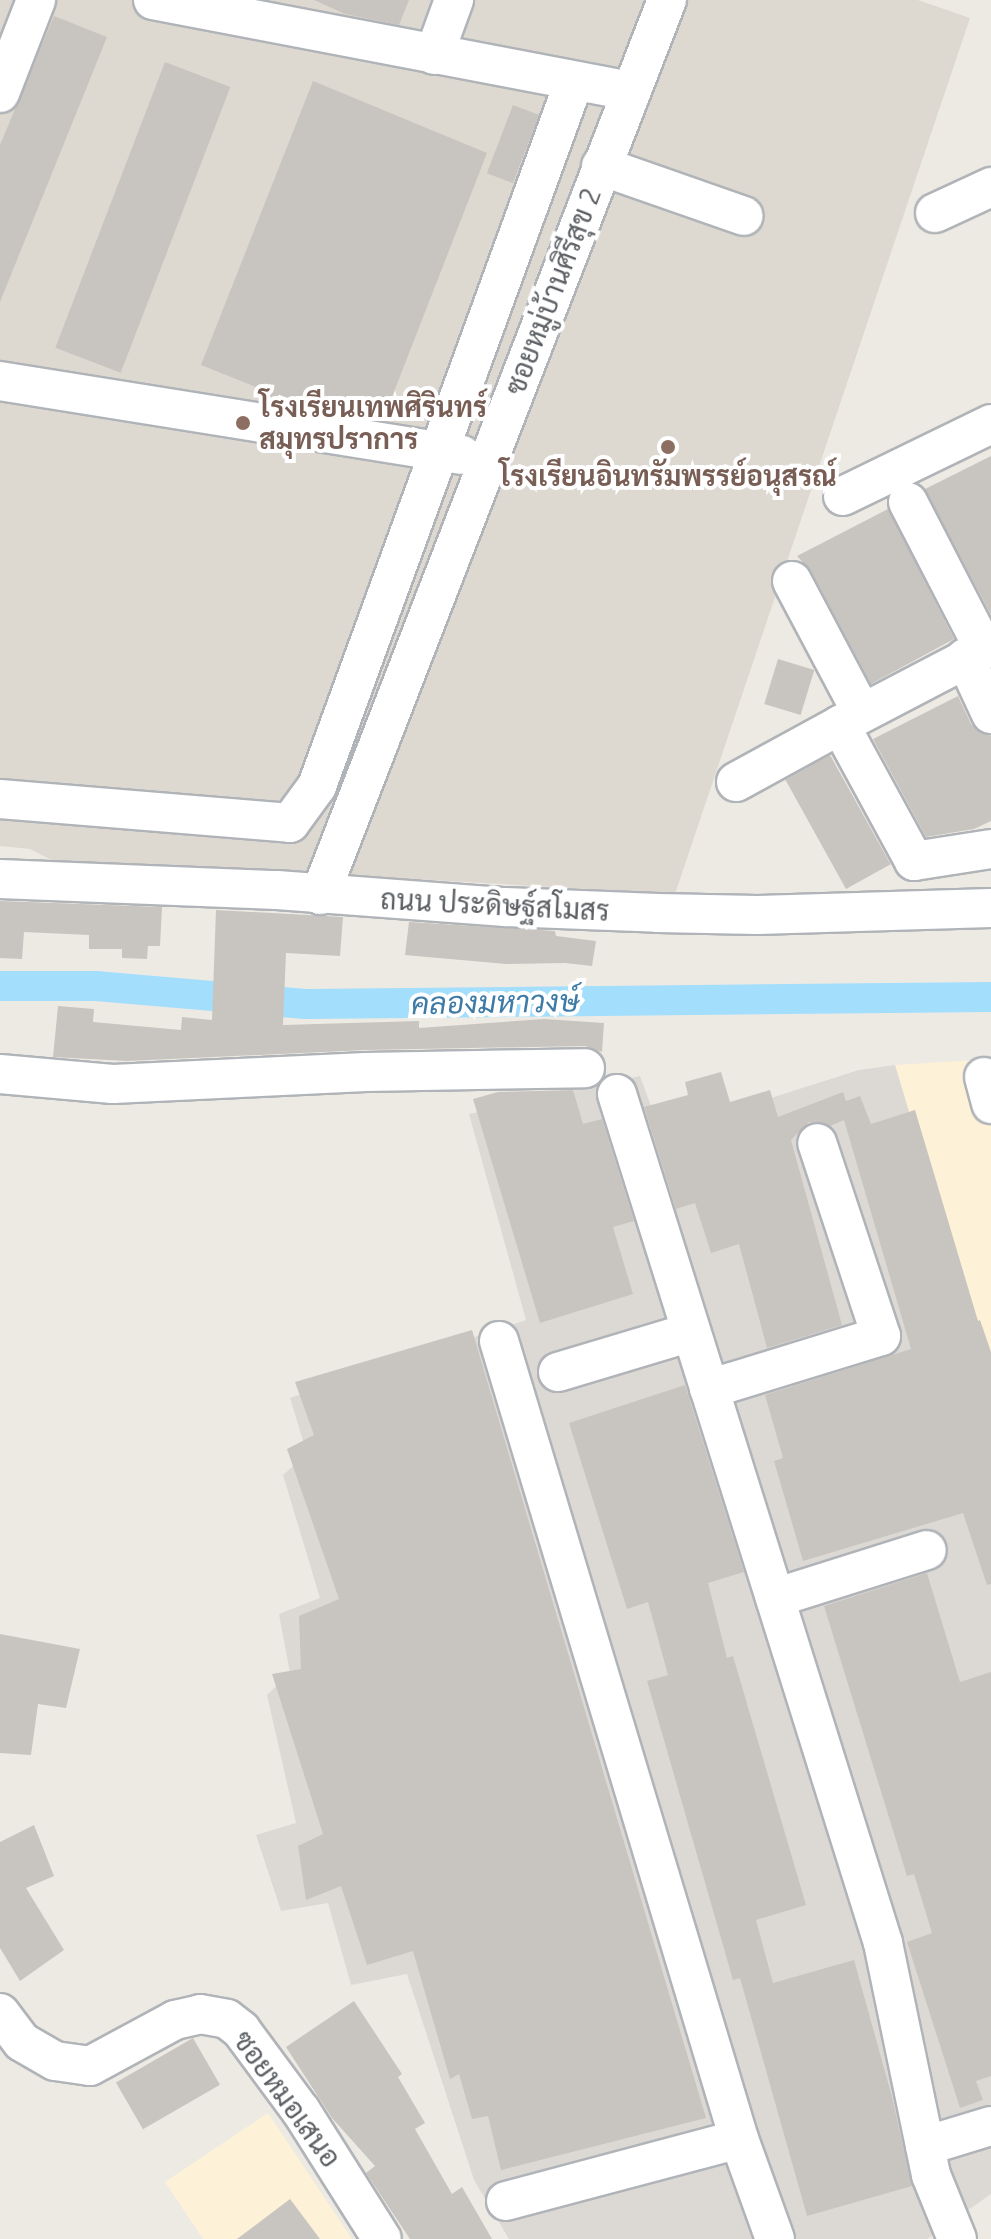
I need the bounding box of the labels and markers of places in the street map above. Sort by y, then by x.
place label: โรงเรียนเทพศิรินทร์ สมุทรปราการ [259,390,487,456]
marker: โรงเรียนเทพศิรินทร์ สมุทรปราการ [234,414,252,432]
marker: โรงเรียนอินทรัมพรรย์อนุสรณ์ [659,438,677,456]
place label: โรงเรียนอินทรัมพรรย์อนุสรณ์ [499,459,837,493]

